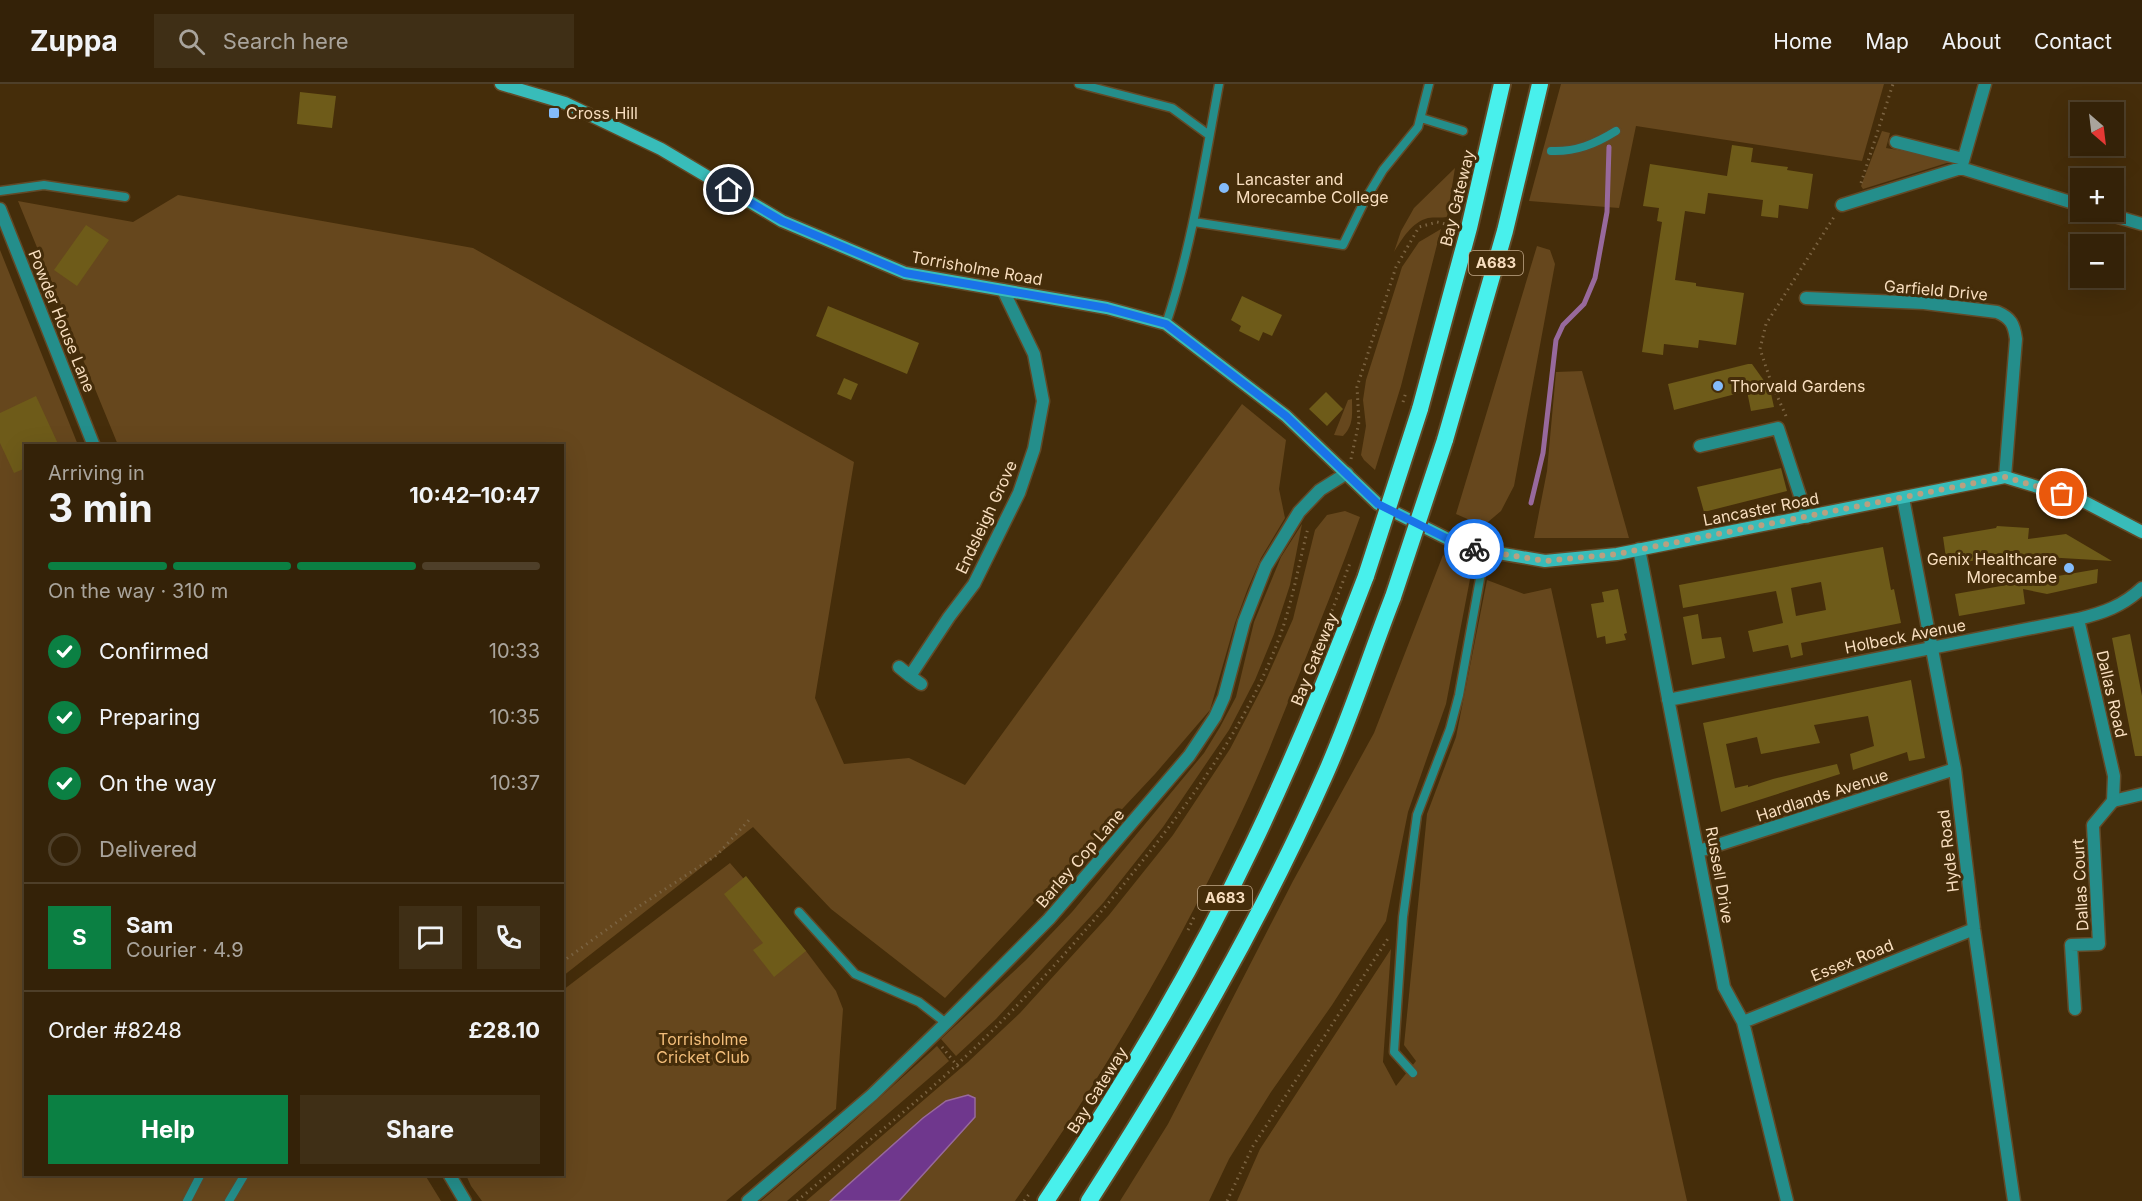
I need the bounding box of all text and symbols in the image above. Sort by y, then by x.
search box [154,14,574,68]
text: Zuppa [30,24,118,58]
icon: search [175,25,208,58]
text: Search here [223,28,349,54]
text: Home [1773,29,1832,54]
text: Map [1865,29,1909,54]
text: About [1942,29,2001,54]
text: Contact [2034,29,2112,54]
north arrow [2070,102,2124,156]
map controls [2070,102,2124,288]
place label: Cross Hill [566,103,638,123]
marker: Cross Hill [547,106,561,120]
street label: Bay Gateway [1435,148,1479,248]
pin [703,164,754,215]
button: + [2070,168,2124,222]
place label: Lancaster and Morecambe College [1236,169,1389,207]
icon: home [712,173,745,206]
marker: Lancaster and Morecambe College [1217,181,1231,195]
button: − [2070,234,2124,288]
street label: Powder House Lane [24,247,100,395]
street label: Torrisholme Road [910,247,1044,289]
road number: A683 [1469,251,1523,275]
street label: Garfield Drive [1883,275,1989,305]
place label: Thorvald Gardens [1730,376,1865,396]
marker: Thorvald Gardens [1711,379,1725,393]
street label: Endsleigh Grove [951,457,1021,577]
text: Arriving in [48,461,145,485]
pin [2036,468,2087,519]
icon: bag [2045,477,2078,510]
text: 10:42–10:47 [409,482,540,508]
text: 3 min [48,484,153,531]
street label: Lancaster Road [1701,488,1821,530]
courier [1444,519,1504,579]
icon: bike [1458,533,1491,566]
place label: Genix Healthcare Morecambe [1927,549,2057,587]
marker: Genix Healthcare Morecambe [2062,561,2076,575]
text: On the way · 310 m [48,579,228,603]
street label: Bay Gateway [1286,610,1342,708]
street label: Holbeck Avenue [1843,614,1967,658]
icon: check [48,635,81,668]
text: Confirmed [99,638,209,664]
text: 10:33 [489,639,540,663]
street label: Dallas Road [2092,648,2132,740]
icon: check [48,701,81,734]
text: Preparing [99,704,200,730]
text: 10:35 [489,705,540,729]
street label: Hardlands Avenue [1753,764,1891,826]
icon: check [48,767,81,800]
text: On the way [99,770,217,796]
text: 10:37 [490,771,540,795]
street label: Barley Cop Lane [1032,804,1128,912]
street label: Hyde Road [1933,809,1963,893]
street label: Russell Drive [1702,825,1738,925]
text: Delivered [99,836,197,862]
street label: Dallas Court [2068,838,2092,932]
road number: A683 [1198,886,1252,910]
button: chat [399,906,462,969]
button: phone [477,906,540,969]
text: Sam [126,912,173,938]
text: S [72,924,87,950]
street label: Essex Road [1808,934,1896,986]
text: Courier · 4.9 [126,938,244,962]
text: Order #8248 [48,1017,182,1043]
text: £28.10 [469,1017,540,1043]
park label: Torrisholme Cricket Club [656,1029,750,1067]
street label: Bay Gateway [1062,1043,1132,1137]
button: Help [48,1095,288,1164]
button: Share [300,1095,540,1164]

